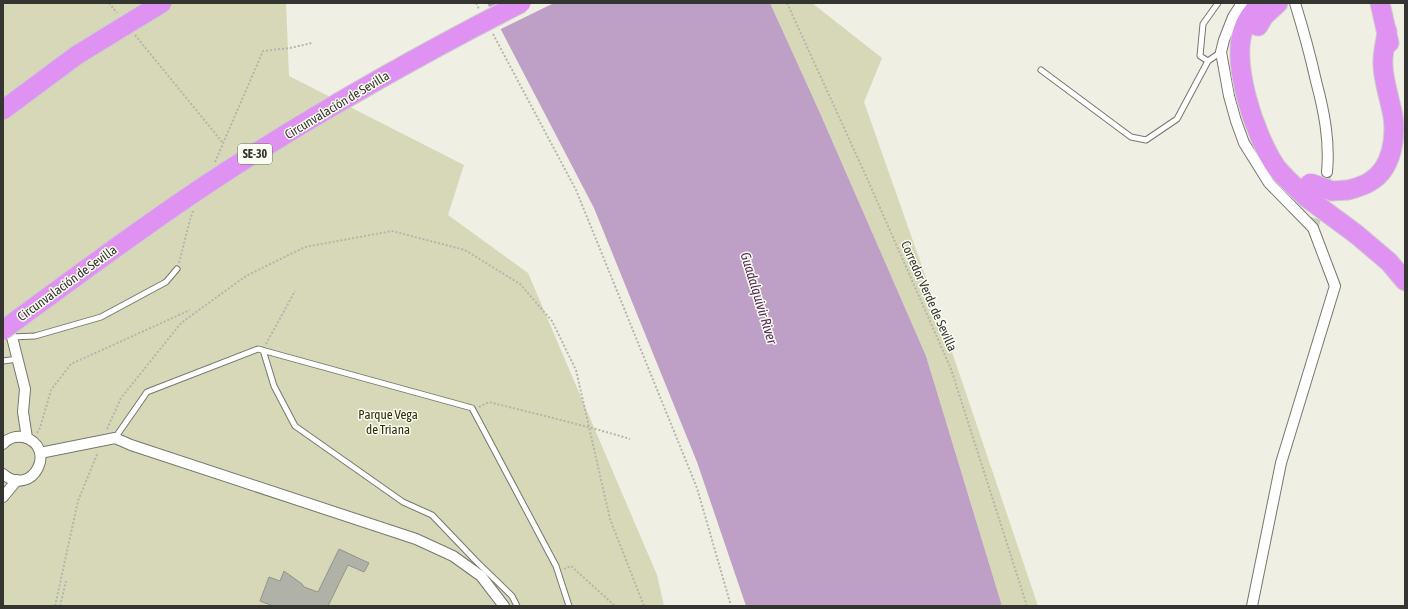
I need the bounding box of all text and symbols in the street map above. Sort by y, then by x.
street label: Circunvalación de Sevilla [282,68,392,142]
road number: SE-30 [238,144,272,164]
street label: Corredor Verde de Sevilla [898,238,960,354]
street label: Circunvalación de Sevilla [14,242,120,324]
water label: Guadalquivir River [737,250,781,347]
park label: Parque Vega de Triana [358,407,418,437]

